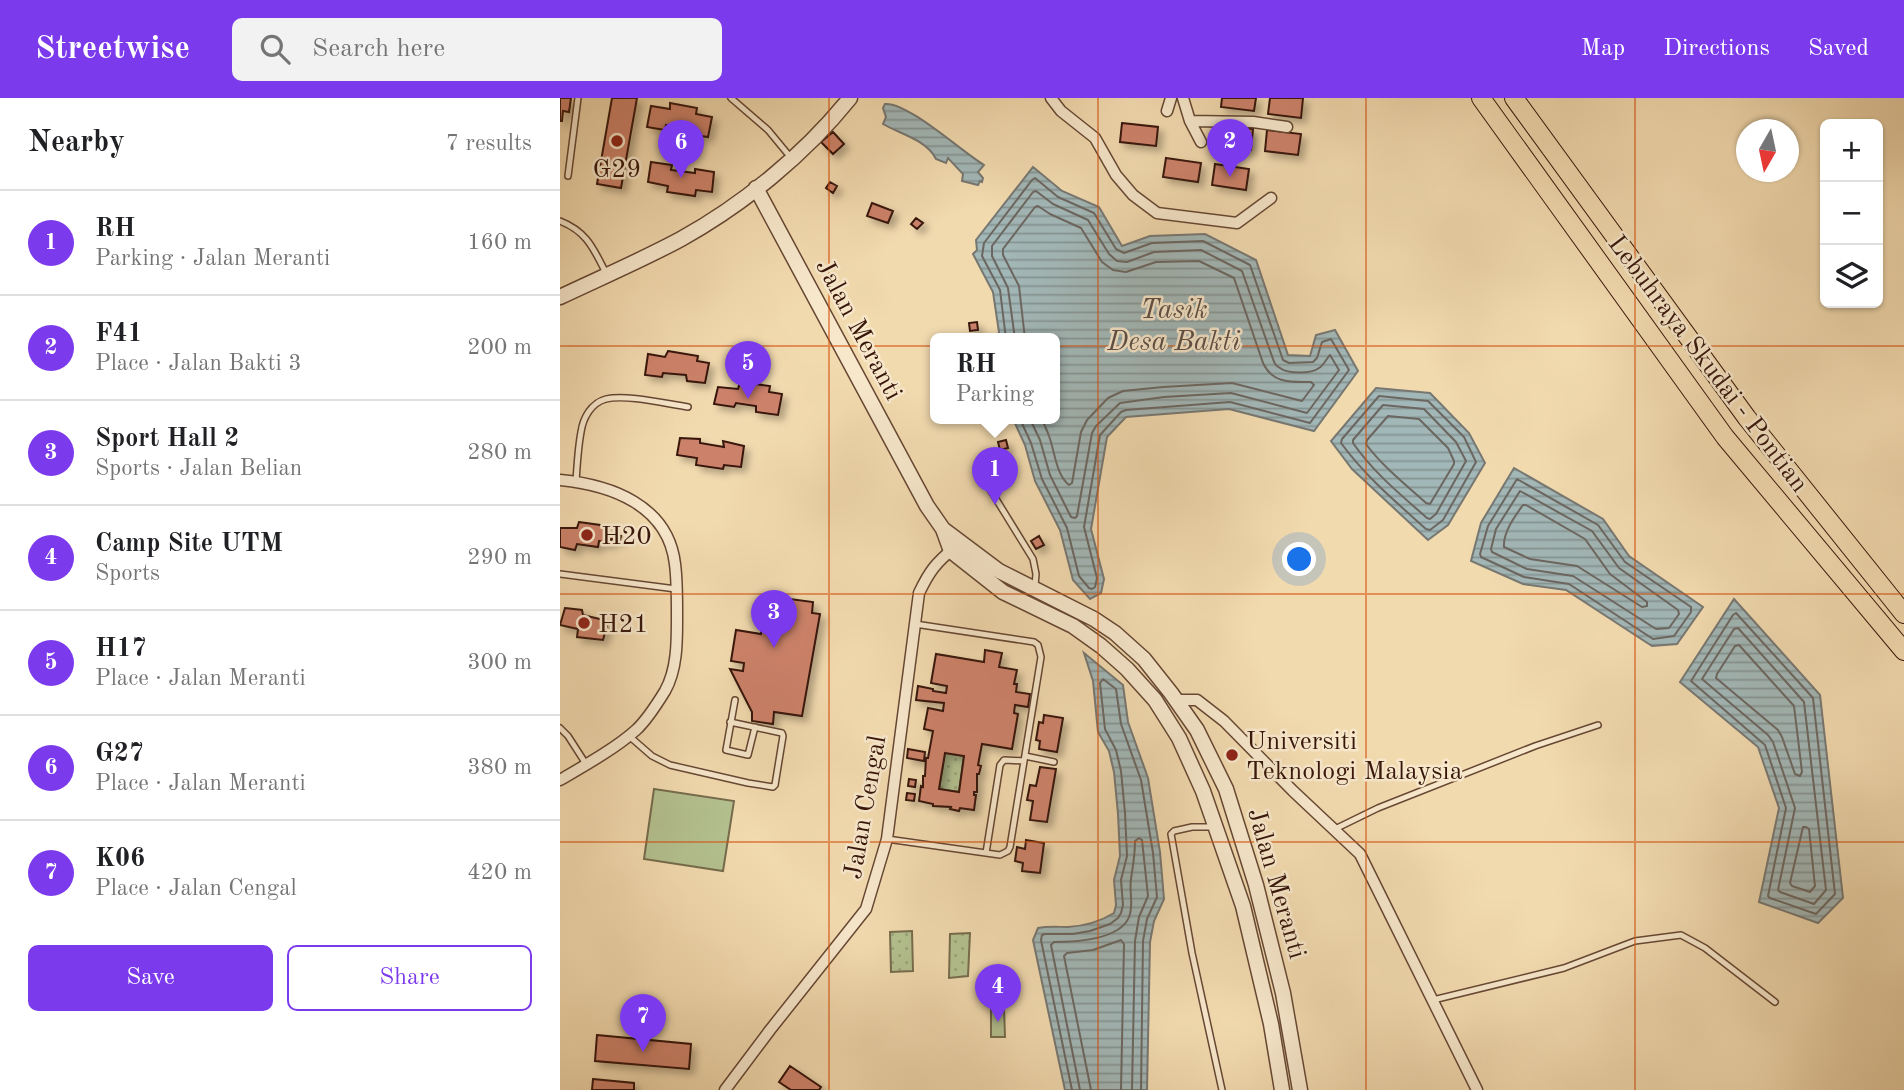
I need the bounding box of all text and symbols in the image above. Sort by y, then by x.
search box [232,18,722,81]
icon: search [256,30,294,68]
text: Streetwise [35,33,190,66]
text: Search here [312,36,445,62]
text: Map [1581,37,1625,61]
text: Directions [1663,37,1770,61]
text: Saved [1808,37,1869,61]
pin: 2 [1207,119,1253,177]
north arrow [1736,119,1799,182]
map controls [1820,119,1883,308]
button: + [1820,119,1883,182]
pin: 6 [658,120,704,178]
text: Nearby [28,128,125,158]
text: 7 results [446,132,532,155]
marker: G29 [609,133,625,149]
place label: G29 [593,157,641,183]
button: − [1820,182,1883,245]
text: RH [95,216,135,242]
text: 1 [44,231,58,254]
text: 160 m [467,231,532,254]
street label: Lebuhraya Skudai - Pontian [1602,231,1812,498]
button: layers [1820,245,1883,308]
text: Parking · Jalan Meranti [95,247,330,270]
street label: Jalan Meranti [810,255,906,405]
water label: Tasik Desa Bakti [1106,297,1241,357]
text: F41 [95,321,143,347]
popup [930,333,1060,424]
text: 2 [44,336,58,359]
text: 200 m [467,336,532,359]
pin: 5 [725,341,771,399]
text: Place · Jalan Bakti 3 [95,352,302,375]
text: RH [956,352,996,378]
text: Parking [956,383,1034,406]
text: Sport Hall 2 [95,426,239,452]
text: 3 [44,441,58,464]
text: 280 m [467,441,532,464]
pin: 1 [972,447,1018,505]
text: Sports · Jalan Belian [95,457,302,480]
place label: H20 [601,524,652,550]
marker: H20 [579,527,595,543]
text: Camp Site UTM [95,531,283,557]
your location [1282,542,1316,576]
text: 4 [44,546,58,569]
text: 290 m [467,546,532,569]
text: Sports [95,562,160,585]
pin: 3 [751,590,797,648]
place label: H21 [598,612,649,638]
marker: H21 [576,615,592,631]
text: H17 [95,636,147,662]
text: 5 [44,651,58,674]
text: 300 m [467,651,532,674]
text: Place · Jalan Meranti [95,667,306,690]
place label: Universiti Teknologi Malaysia [1246,729,1463,785]
street label: Jalan Cengal [841,733,891,881]
text: G27 [95,741,144,767]
marker: Universiti Teknologi Malaysia [1224,747,1240,763]
text: 6 [44,756,58,779]
text: 380 m [467,756,532,779]
text: Place · Jalan Meranti [95,772,306,795]
street label: Jalan Meranti [1242,805,1310,962]
text: K06 [95,846,145,872]
text: 7 [44,861,58,884]
text: 420 m [467,861,532,884]
text: Place · Jalan Cengal [95,877,297,900]
button: Save [28,945,273,1011]
button: Share [287,945,532,1011]
pin: 4 [975,964,1021,1022]
pin: 7 [620,994,666,1052]

